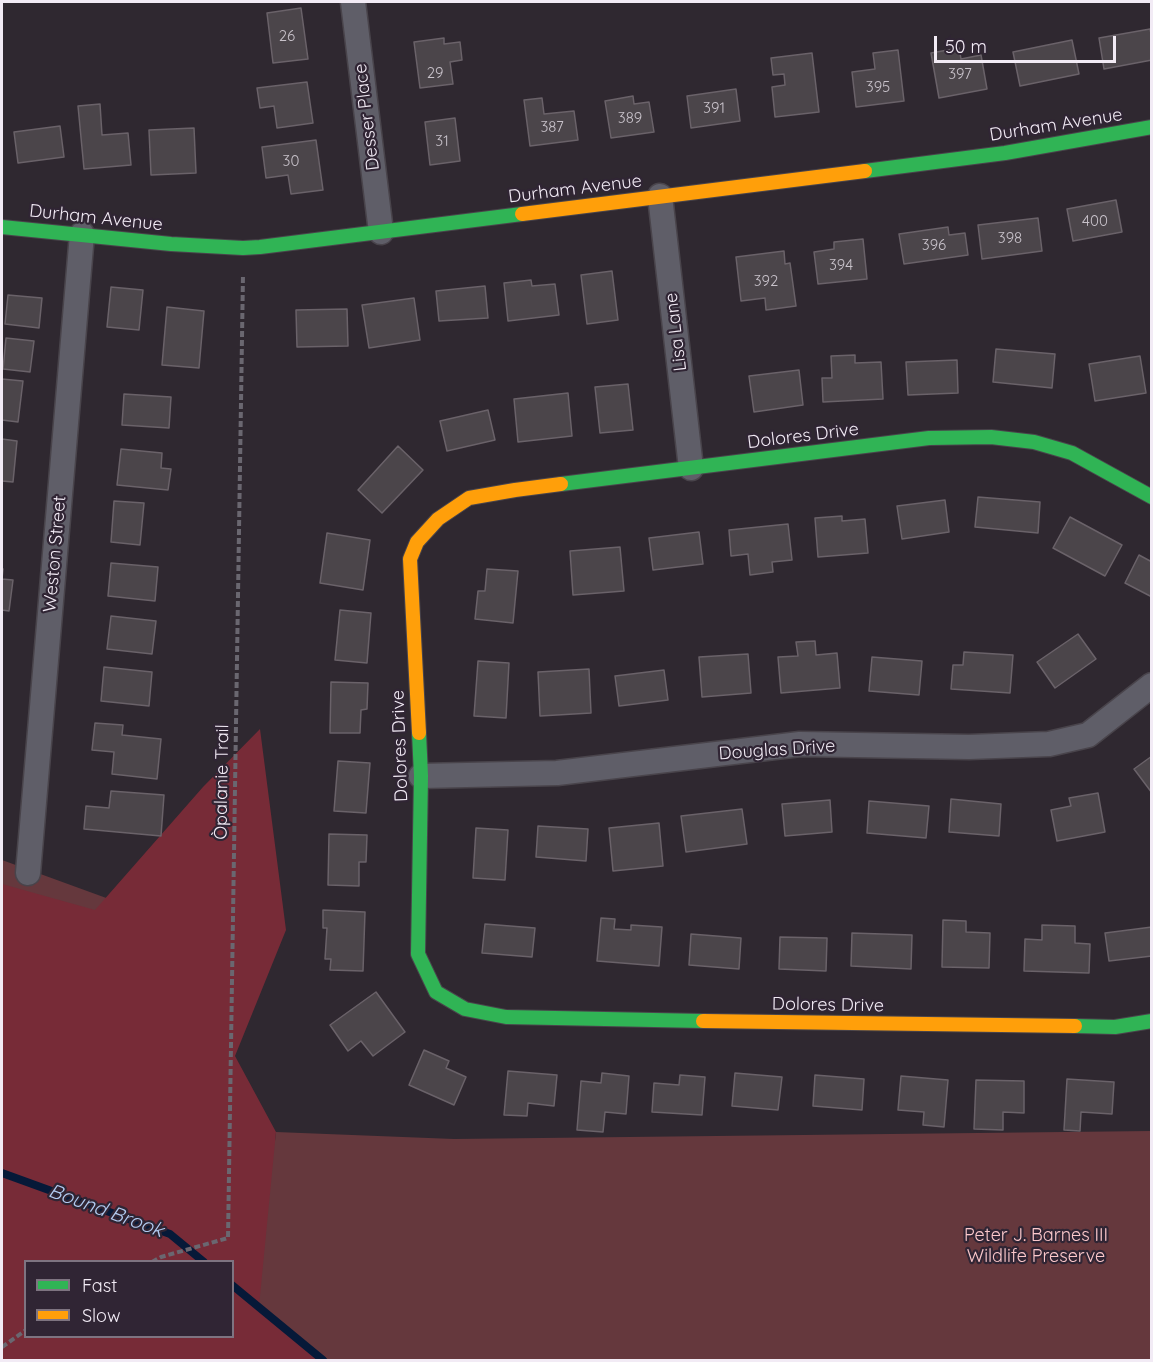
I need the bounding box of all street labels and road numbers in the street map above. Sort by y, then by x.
street label: Desser Place [350,62,384,172]
street label: Durham Avenue [988,104,1124,146]
street label: Durham Avenue [507,170,643,208]
street label: Durham Avenue [28,200,164,236]
street label: Lisa Lane [660,292,692,372]
street label: Dolores Drive [746,418,860,454]
street label: Weston Street [39,495,71,613]
street label: Dolores Drive [387,690,413,802]
street label: Òpalanie Trail [210,724,234,840]
street label: Douglas Drive [718,735,836,765]
street label: Dolores Drive [772,993,884,1017]

